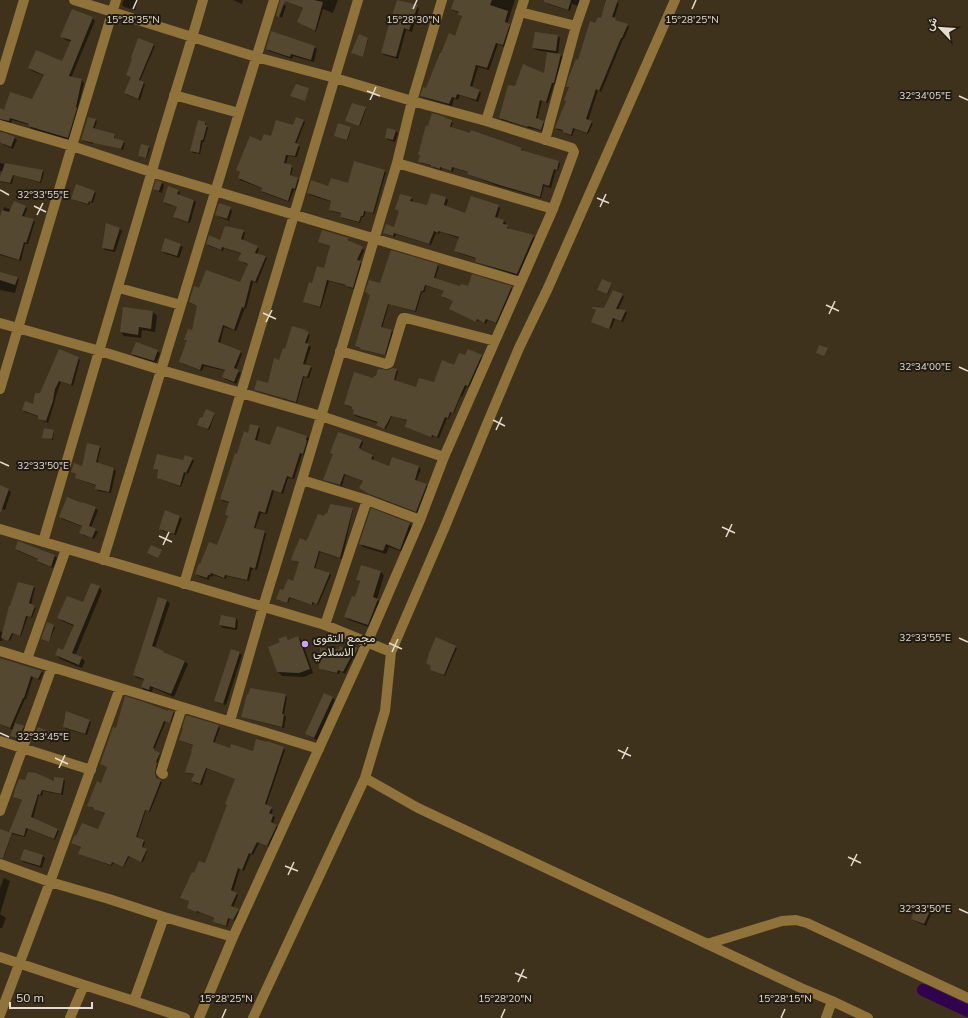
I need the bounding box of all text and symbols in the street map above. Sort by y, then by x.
north arrow [920,8,960,48]
text: 15°28'35"N [106,13,160,26]
text: 15°28'30"N [386,13,440,26]
text: 15°28'25"N [665,13,719,26]
text: ش [922,15,940,33]
text: 32°34'05"E [899,89,951,102]
text: 32°33'55"E [17,188,69,201]
text: 32°34'00"E [899,360,951,373]
text: 32°33'50"E [17,459,69,472]
place label: مجمع التقوى الاسلامي [313,630,375,662]
text: 32°33'55"E [899,631,951,644]
marker: مجمع التقوى الاسلامي [300,639,310,649]
text: 32°33'45"E [17,730,69,743]
text: 32°33'50"E [899,902,951,915]
scale bar [10,984,92,1010]
text: 50 m [16,990,44,1005]
text: 15°28'25"N [199,992,253,1005]
text: 15°28'20"N [478,992,532,1005]
text: 15°28'15"N [758,992,812,1005]

